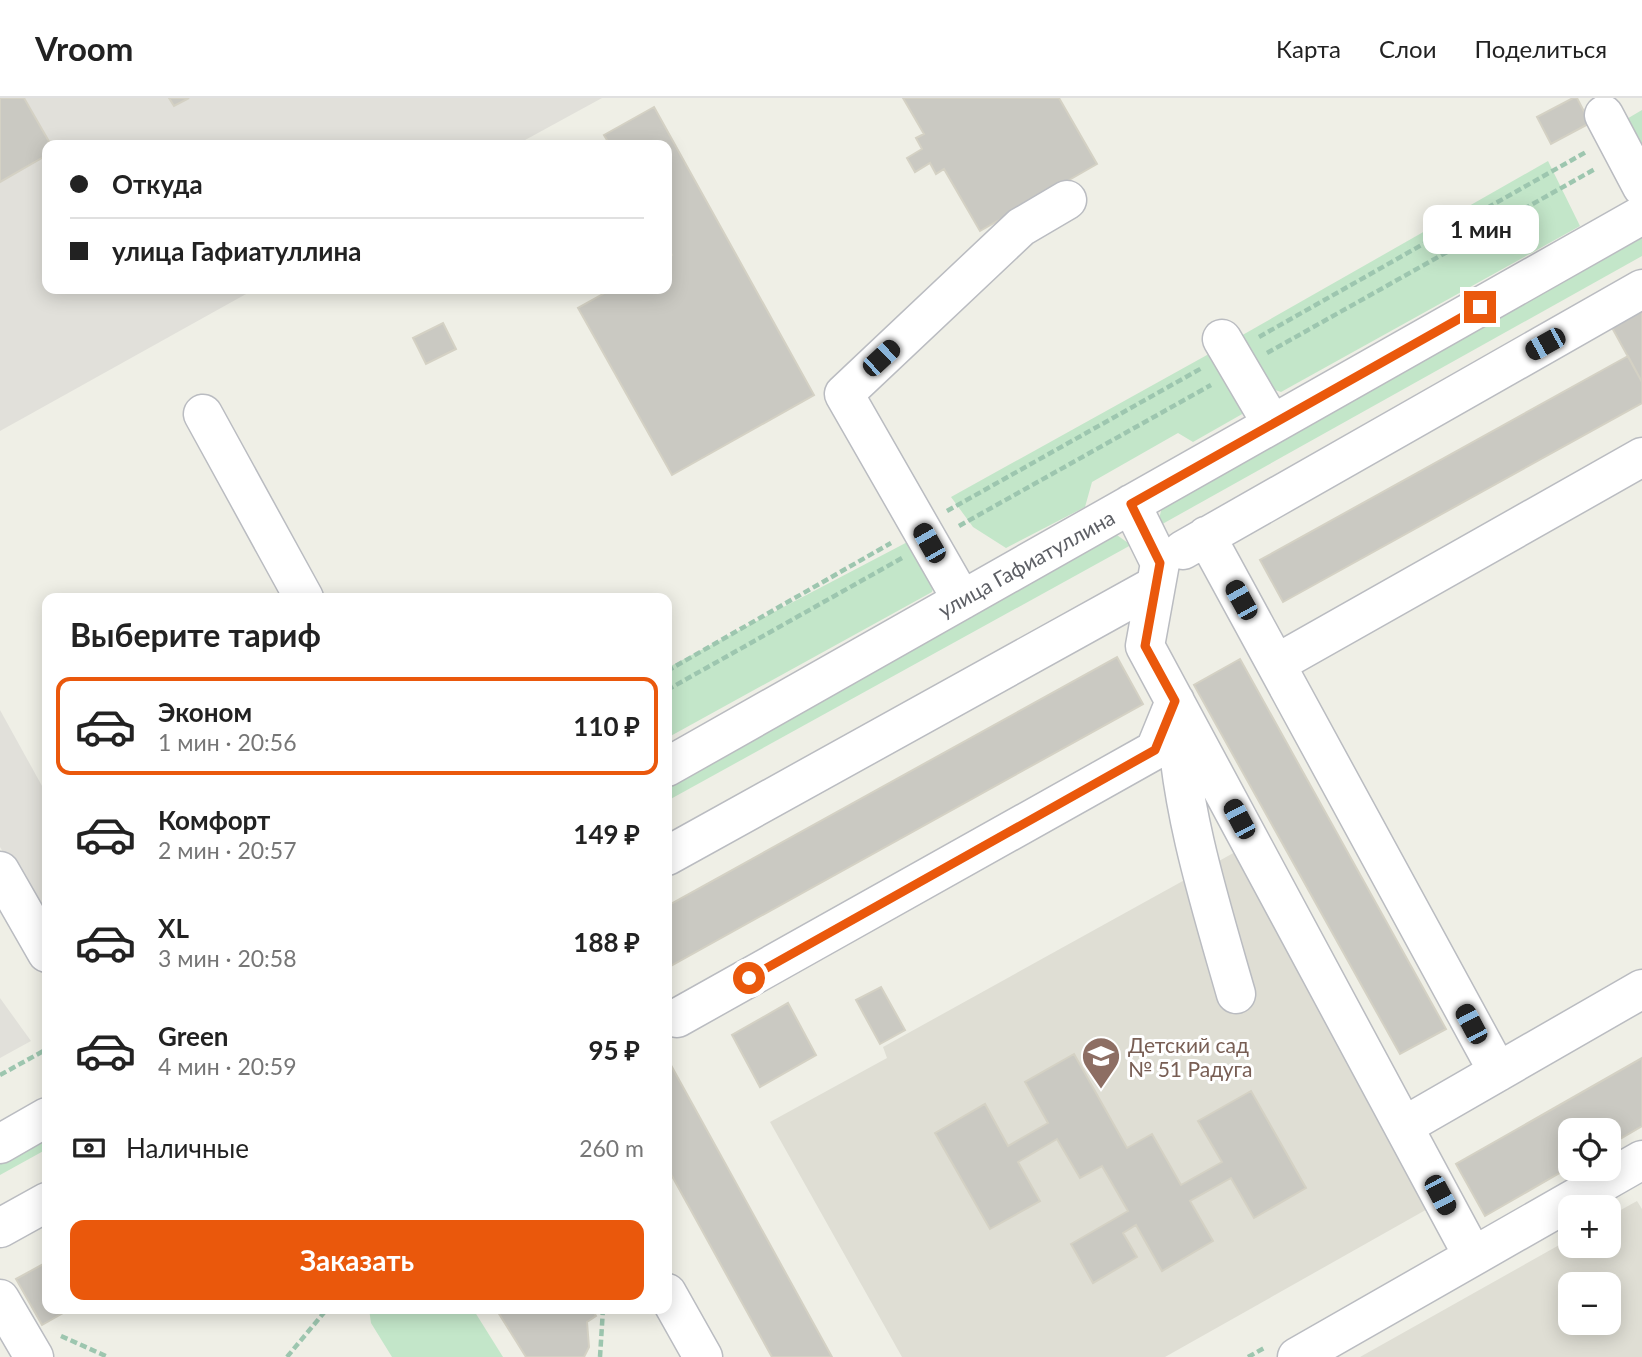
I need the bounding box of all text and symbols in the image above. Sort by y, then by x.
text: Vroom [35,28,133,68]
text: Карта [1276,34,1341,63]
text: Слои [1379,34,1436,63]
text: Поделиться [1474,34,1607,63]
text: Откуда [112,168,203,200]
callout: 1 мин [1422,206,1538,254]
text: 1 мин [1450,215,1512,243]
text: улица Гафиатуллина [112,235,361,267]
route end [1464,291,1496,323]
car [1522,325,1569,363]
car [859,336,904,380]
street label: улица Гафиатуллина [933,504,1119,622]
car [910,520,949,566]
car [1222,577,1261,623]
text: Выберите тариф [70,615,321,654]
icon: car [74,695,137,758]
text: Эконом [158,696,252,728]
text: 110 ₽ [573,710,640,742]
text: 1 мин · 20:56 [158,728,297,756]
car [1220,796,1259,842]
icon: car [74,803,137,866]
text: Комфорт [158,804,270,836]
text: 149 ₽ [573,818,640,850]
text: 2 мин · 20:57 [158,836,297,864]
icon: car [74,911,137,974]
text: XL [158,912,189,944]
text: 188 ₽ [573,926,640,958]
text: 3 мин · 20:58 [158,944,297,972]
route start [733,962,765,994]
car [1452,1001,1491,1047]
icon: car [74,1019,137,1082]
text: Green [158,1020,228,1052]
place label: Детский сад № 51 Радуга [1128,1032,1252,1081]
text: 95 ₽ [588,1034,640,1066]
school or university icon: Детский сад № 51 Радуга [1080,1035,1122,1090]
text: 4 мин · 20:59 [158,1052,297,1080]
map controls [1558,1118,1621,1335]
button: locate [1558,1118,1621,1181]
icon: cash [70,1129,108,1167]
text: Наличные [126,1132,249,1164]
text: 260 m [579,1134,644,1162]
car [1421,1172,1460,1218]
button: + [1558,1195,1621,1258]
button: Заказать [70,1220,644,1300]
button: − [1558,1272,1621,1335]

